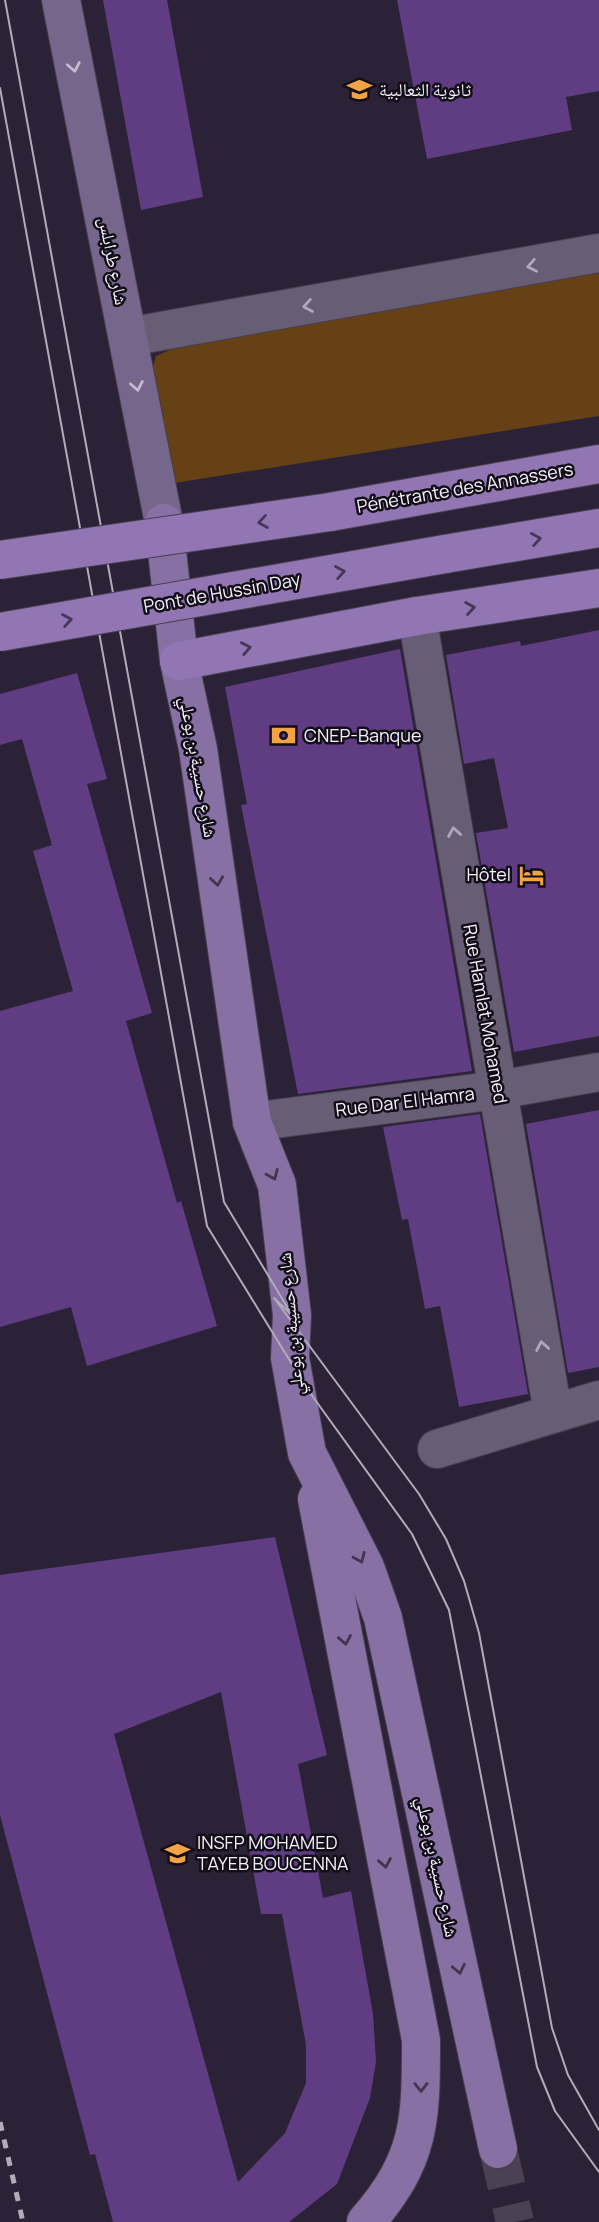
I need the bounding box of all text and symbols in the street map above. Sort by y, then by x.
one-way arrow [66,61,81,73]
school or university icon: ثانوية الثعالبية [345,76,373,104]
place label: ثانوية الثعالبية [379,77,471,101]
street label: شارع طرابلس [94,215,134,307]
one-way arrow [526,258,538,273]
one-way arrow [302,298,314,313]
one-way arrow [129,380,144,392]
street label: Pénétrante des Annassers [355,456,575,518]
one-way arrow [257,514,269,529]
one-way arrow [530,532,542,547]
street label: Pont de Hussin Day [141,566,303,618]
one-way arrow [334,566,346,581]
one-way arrow [464,600,476,615]
one-way arrow [61,613,73,628]
one-way arrow [240,641,252,656]
street label: شارع حسيبة بن بوعلي [171,694,223,840]
bank icon: CNEP-Banque [270,722,298,750]
place label: CNEP-Banque [304,723,422,747]
one-way arrow [447,826,462,838]
hotel icon: Hôtel [517,861,545,889]
place label: Hôtel [466,862,511,886]
one-way arrow [209,875,224,887]
street label: Rue Hamlat Mohamed [458,922,514,1105]
street label: Rue Dar El Hamra [334,1081,476,1121]
one-way arrow [264,1169,278,1181]
street label: شارع حسيبة بن بوعلي [272,1252,312,1396]
one-way arrow [535,1340,550,1352]
one-way arrow [352,1551,366,1563]
one-way arrow [337,1634,352,1646]
street label: شارع حسيبة بن بوعلي [408,1794,465,1940]
place label: INSFP MOHAMED TAYEB BOUCENNA [197,1830,349,1875]
school or university icon: INSFP MOHAMED TAYEB BOUCENNA [163,1839,191,1867]
one-way arrow [377,1857,392,1869]
one-way arrow [451,1963,465,1975]
one-way arrow [413,2083,429,2093]

